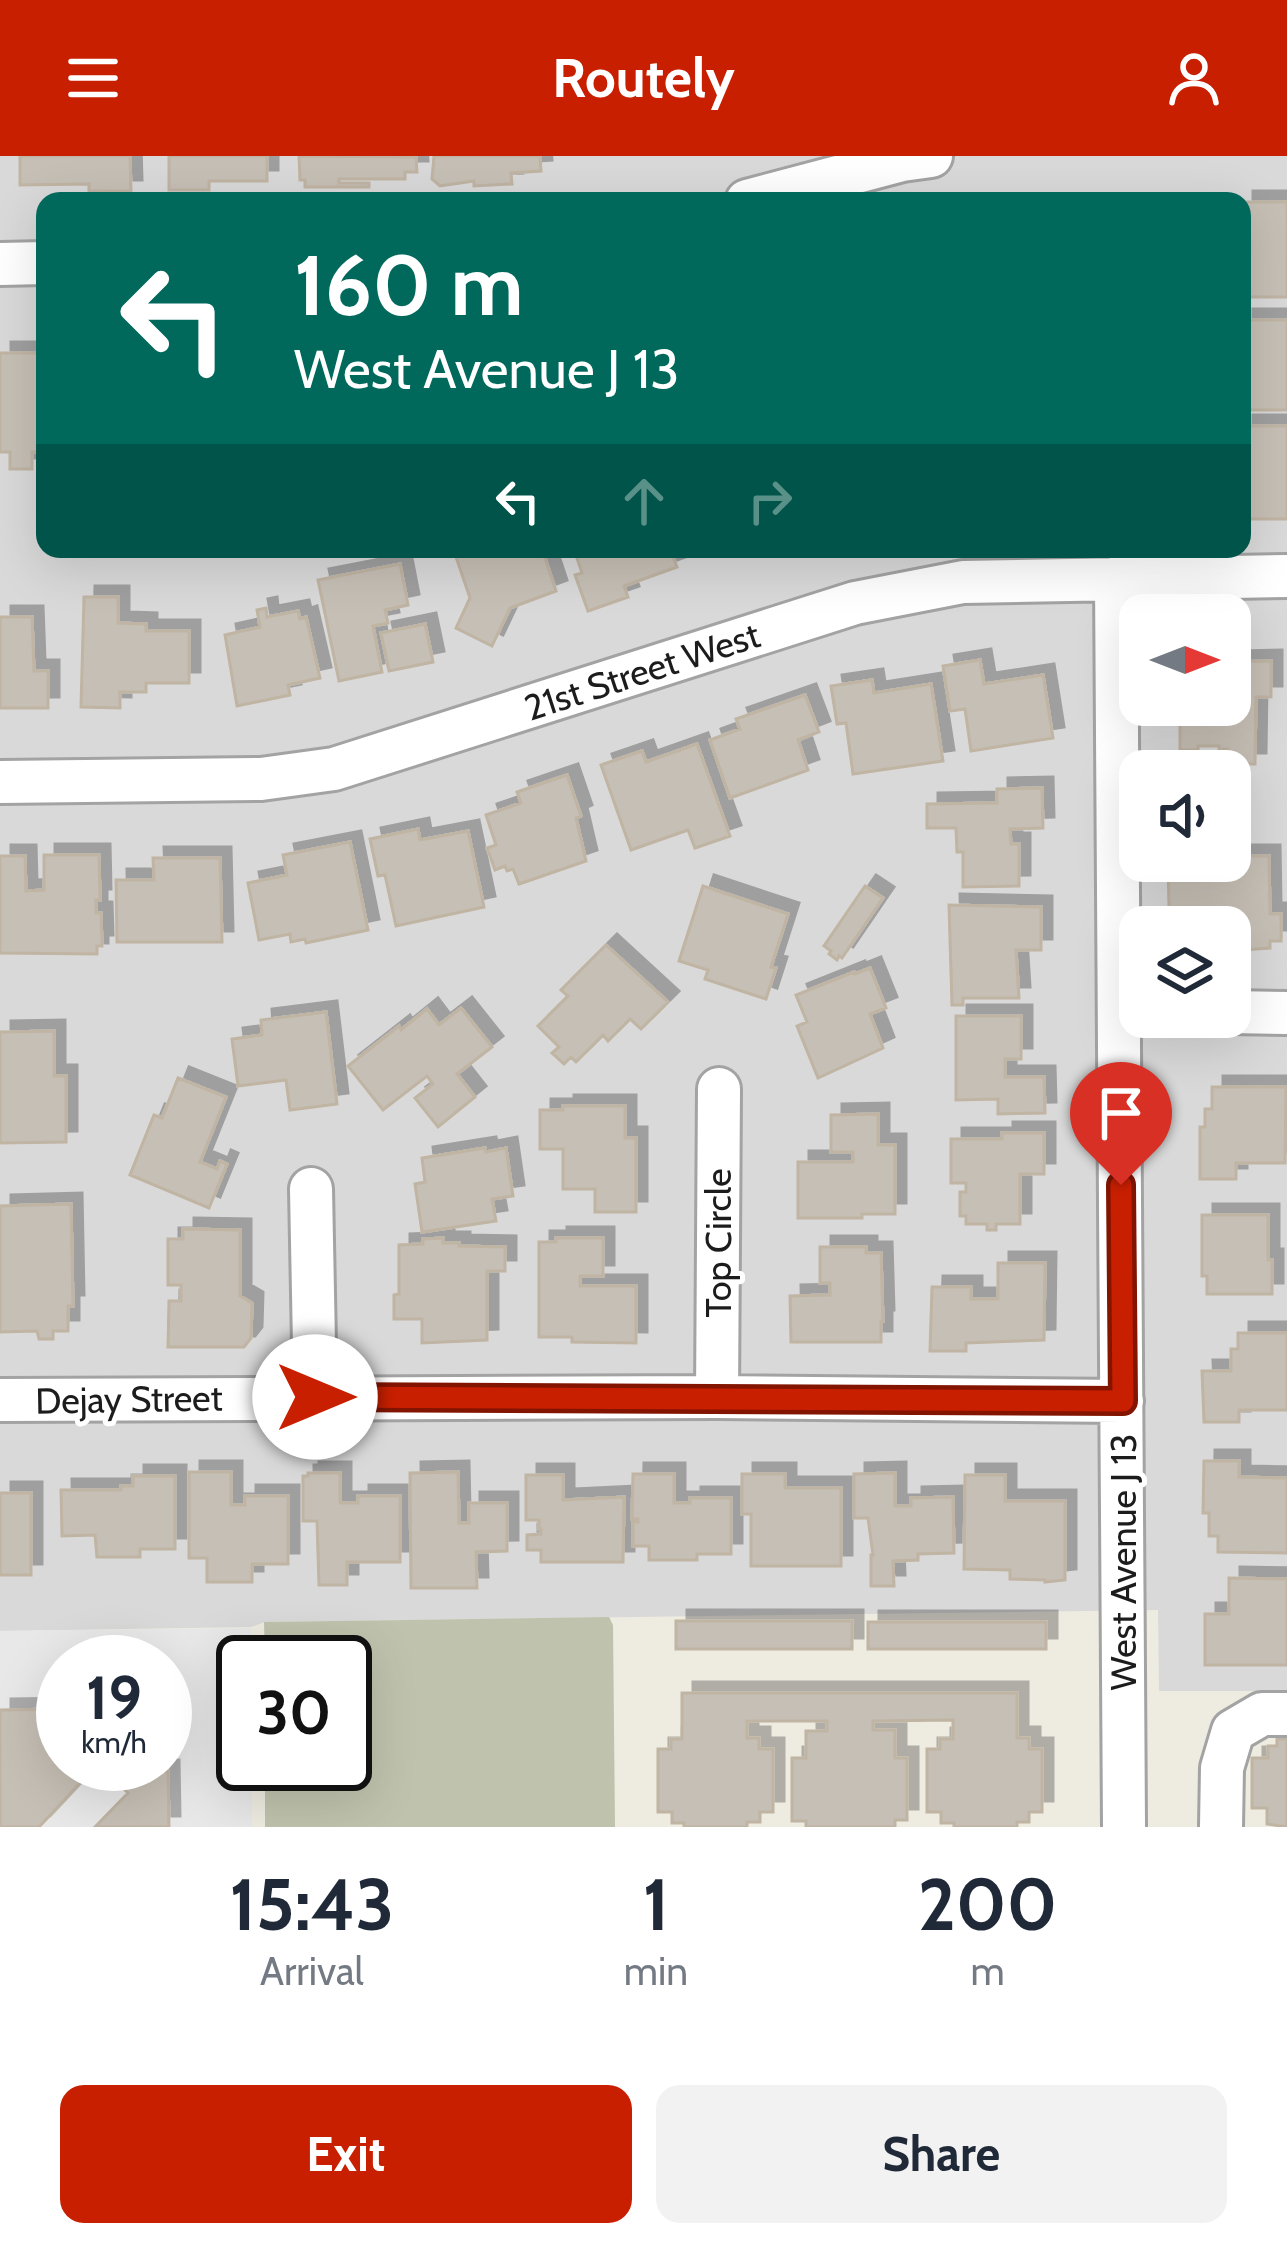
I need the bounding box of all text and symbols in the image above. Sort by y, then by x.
icon: menu [60,45,126,111]
text: Routely [552,45,735,111]
icon: person [1161,45,1227,111]
text: 160 m [294,234,523,336]
icon: left [96,240,252,396]
text: West Avenue J 13 [294,336,679,402]
icon: left [485,468,551,534]
icon: ahead [611,468,677,534]
icon: right [737,468,803,534]
north arrow [1119,594,1251,726]
map controls [1119,594,1251,1038]
street label: 21st Street West [519,612,765,730]
button: sound [1119,750,1251,882]
button: layers [1119,906,1251,1038]
pin [1070,1062,1172,1185]
icon: arrive [1088,1080,1154,1146]
street label: Top Circle [696,1168,740,1318]
position arrow [252,1334,378,1460]
street label: Dejay Street [35,1375,223,1423]
street label: West Avenue J 13 [1101,1434,1145,1690]
speed limit sign: 30 [216,1635,372,1791]
text: 19 [86,1661,142,1734]
text: km/h [81,1724,147,1761]
text: 15:43 [230,1861,394,1948]
text: 1 [643,1861,669,1948]
text: 200 [918,1861,1057,1948]
text: Arrival [260,1947,364,1995]
text: min [624,1947,688,1995]
text: m [970,1947,1005,1995]
button: Exit [60,2085,632,2223]
button: Share [656,2085,1227,2223]

